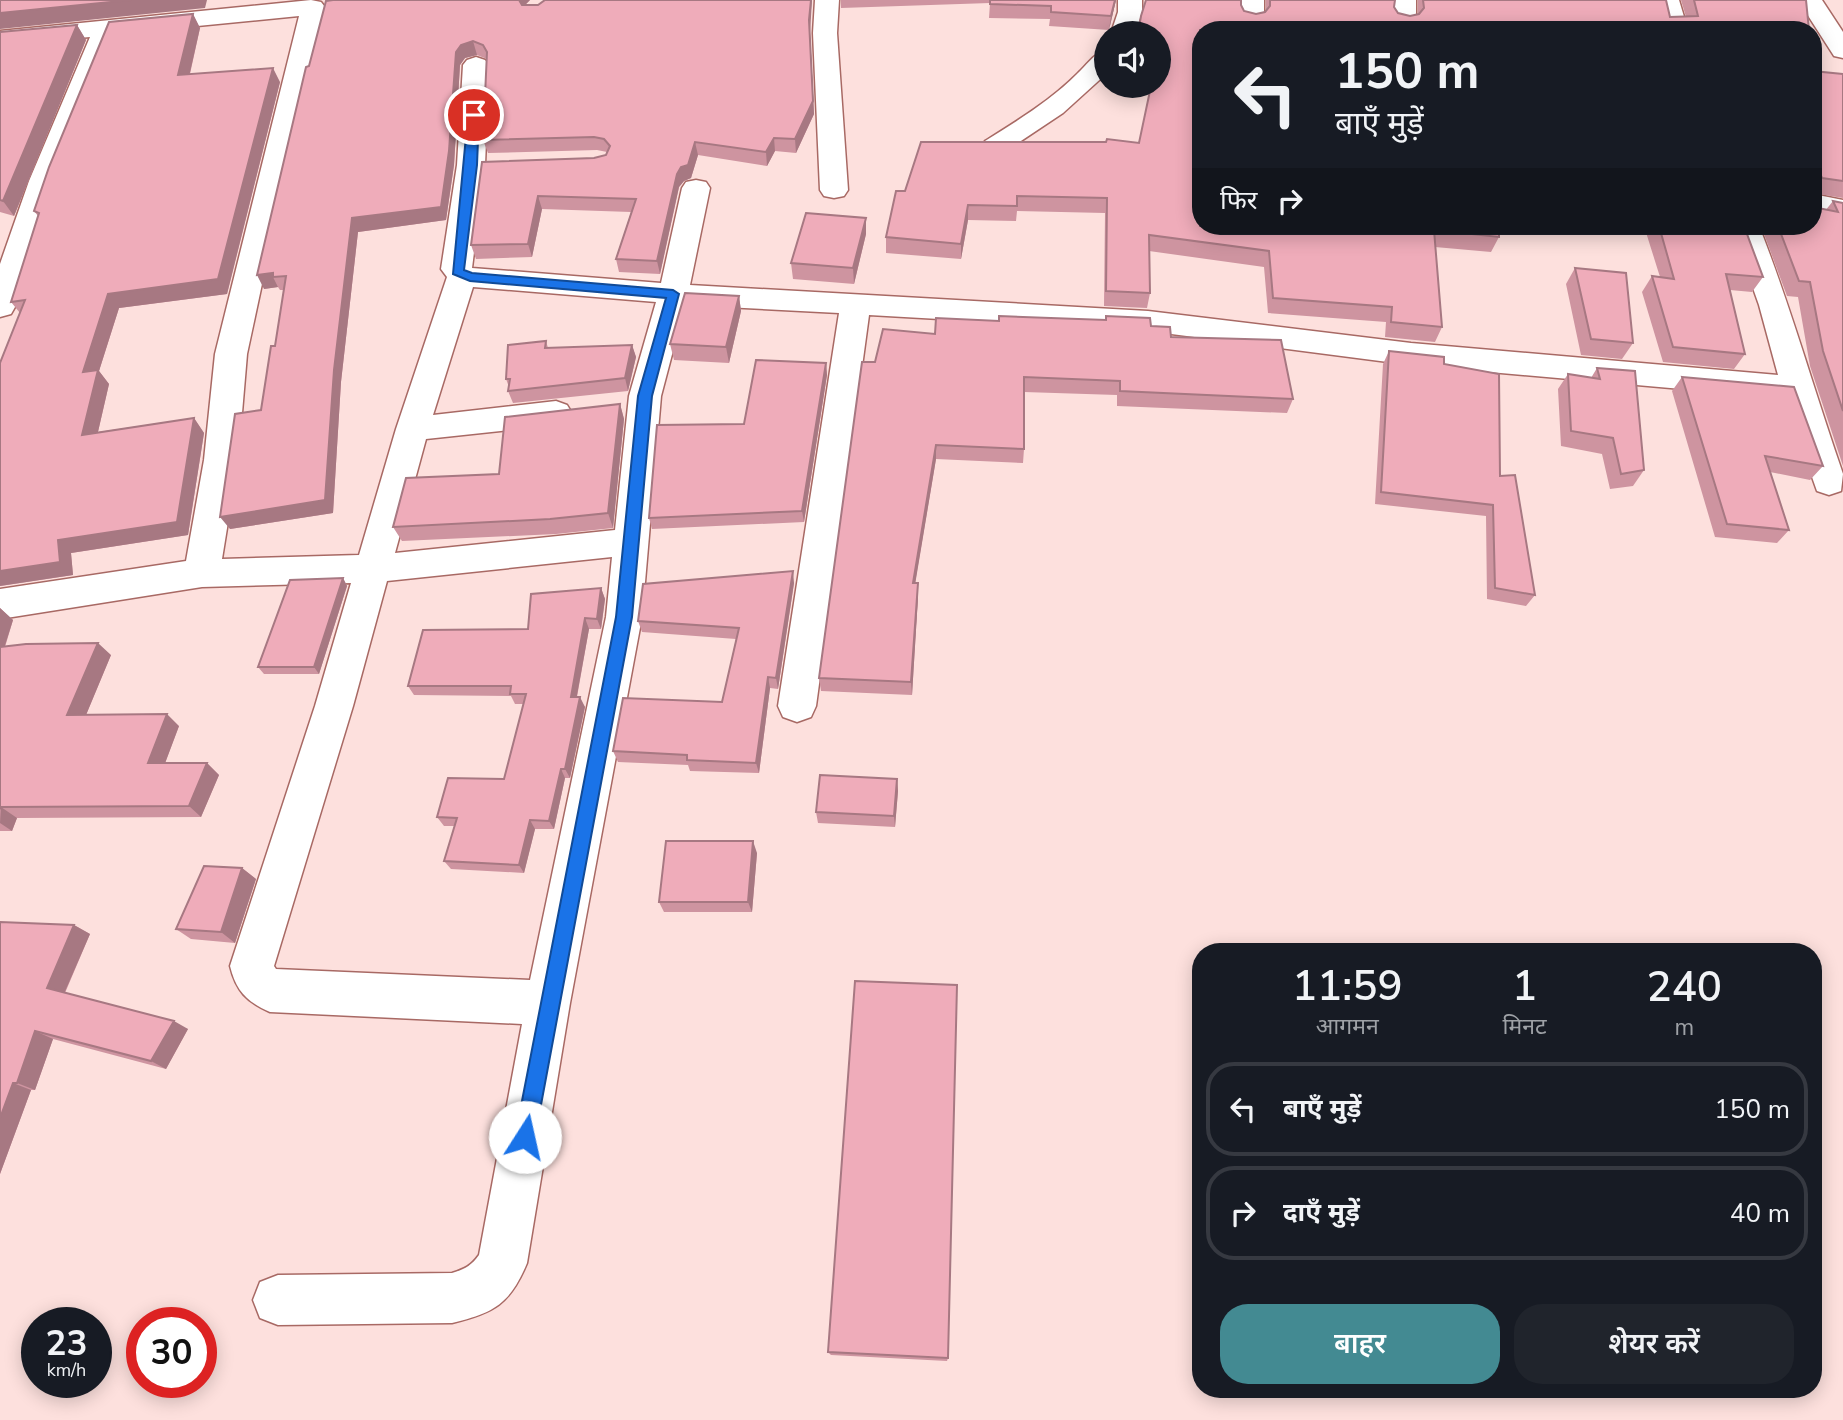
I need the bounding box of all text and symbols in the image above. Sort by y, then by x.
map controls [1094,21,1171,98]
button: sound [1094,21,1171,98]
text: 150 m [1335,38,1479,105]
icon: left [1220,49,1311,140]
pin [444,85,504,145]
icon: arrive [455,96,493,134]
text: बाएँ मुड़ें [1335,102,1424,145]
icon: right [1271,182,1309,220]
text: फिर [1220,183,1257,218]
text: 11:59 [1292,958,1403,1015]
text: 1 [1512,958,1537,1015]
text: 240 [1646,959,1722,1016]
text: आगमन [1316,1011,1379,1042]
text: मिनट [1503,1011,1547,1042]
text: m [1674,1012,1694,1043]
icon: left [1224,1090,1262,1128]
text: बाएँ मुड़ें [1283,1091,1361,1126]
text: 150 m [1714,1092,1790,1127]
position arrow [488,1100,562,1174]
icon: right [1224,1194,1262,1232]
text: दाएँ मुड़ें [1283,1195,1360,1230]
text: 40 m [1730,1196,1790,1231]
button: बाहर [1220,1304,1500,1384]
button: शेयर करें [1514,1304,1794,1384]
speed limit sign: 30 [126,1307,217,1398]
text: 23 [45,1320,88,1367]
text: km/h [47,1358,86,1382]

